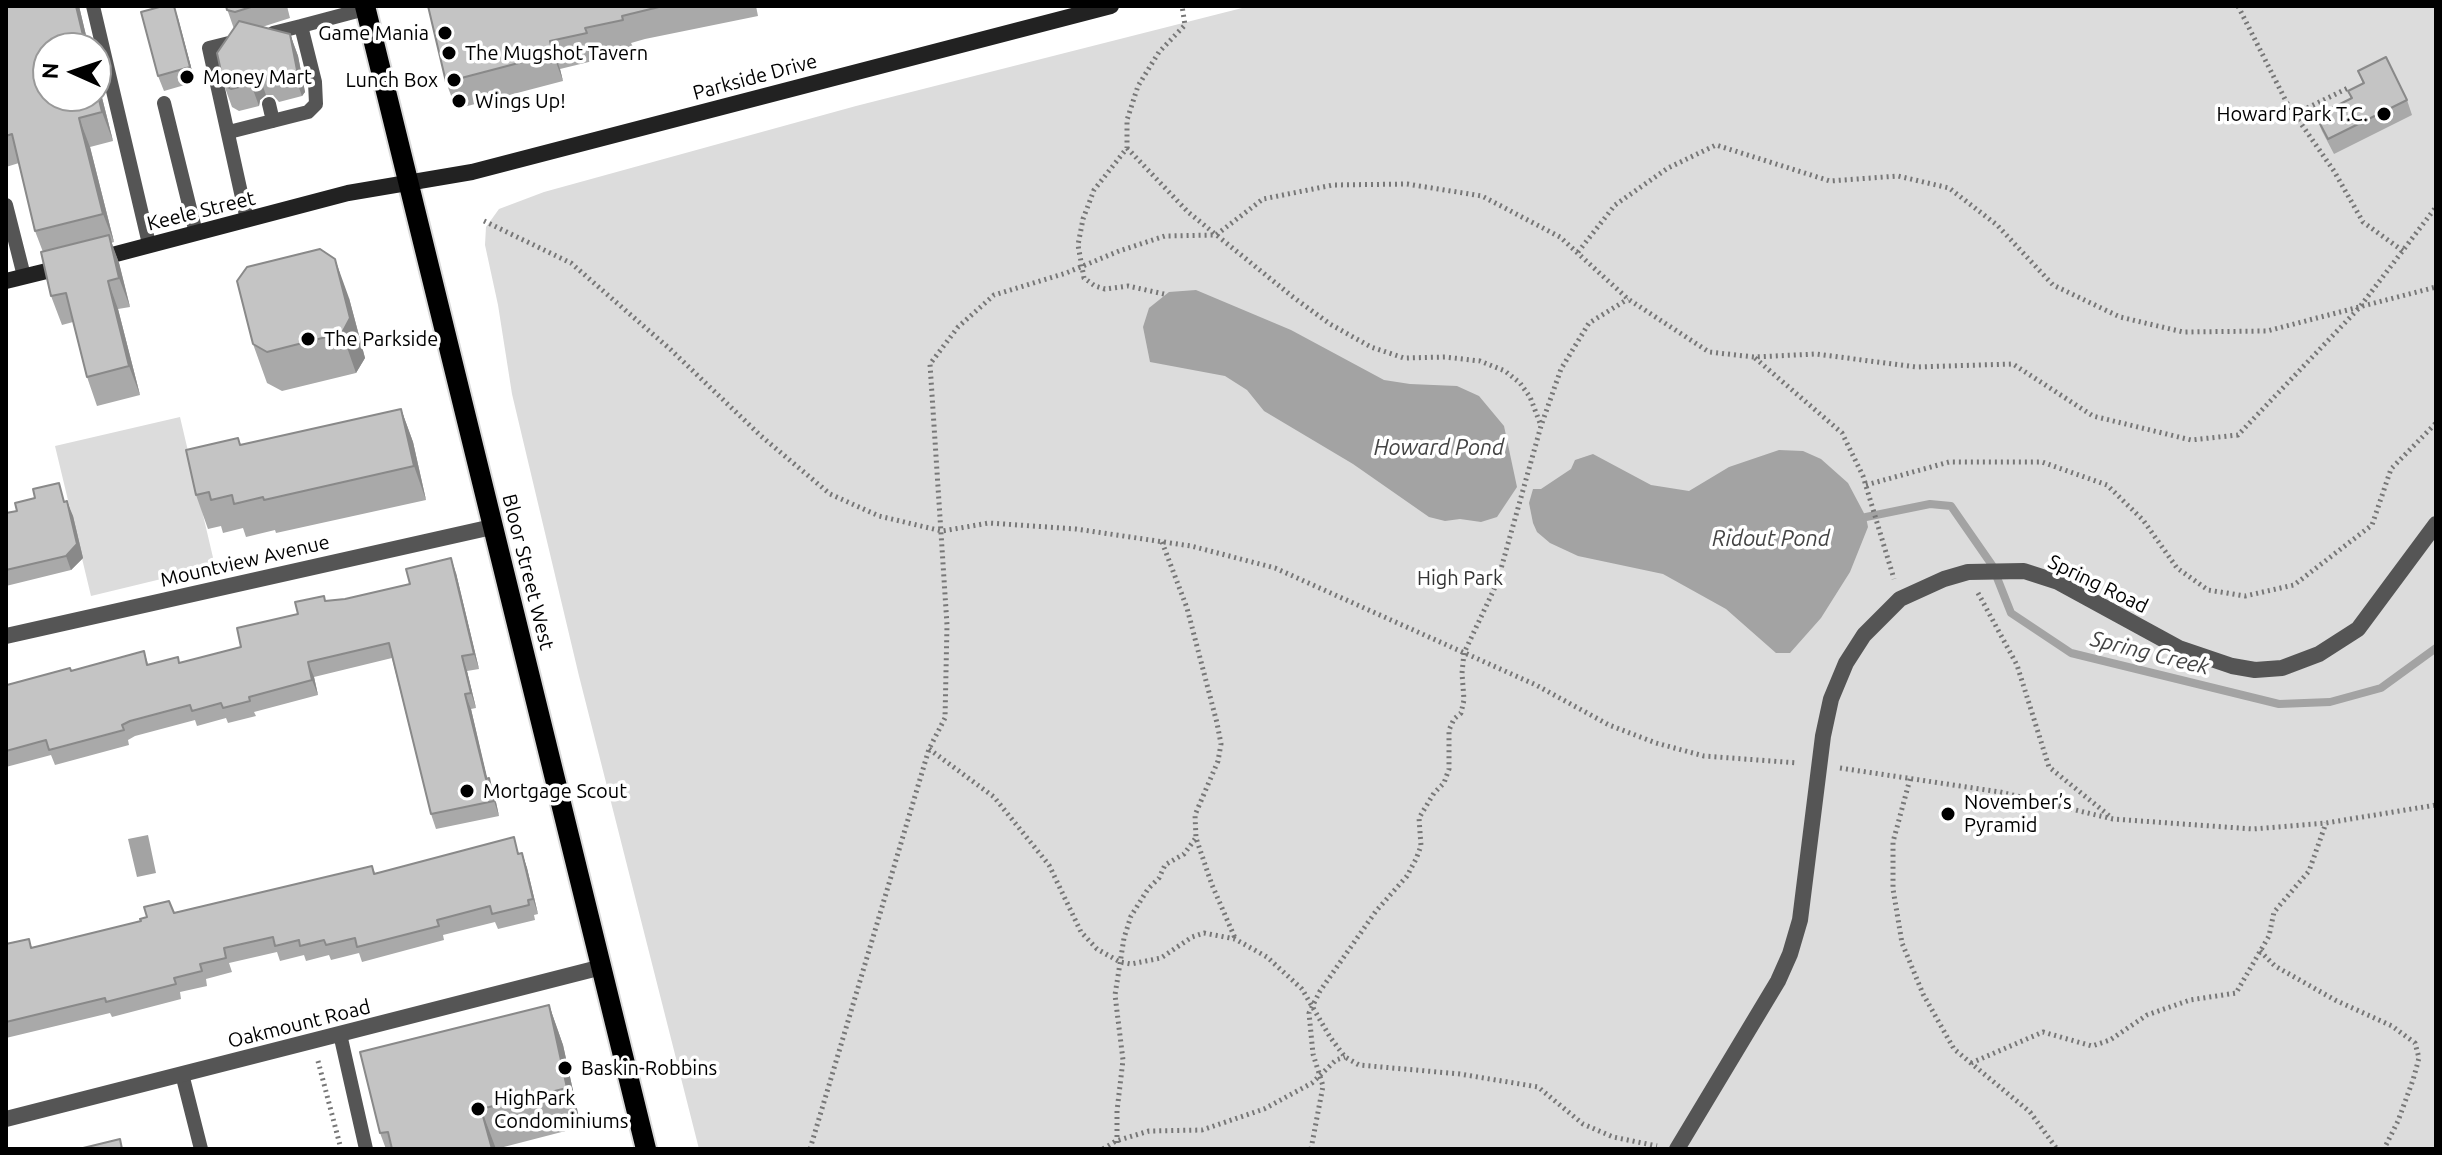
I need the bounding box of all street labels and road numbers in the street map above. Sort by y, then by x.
street label: Parkside Drive [690,49,820,105]
street label: Keele Street [144,186,258,236]
street label: Bloor Street West [497,492,559,652]
street label: Mountview Avenue [158,530,332,592]
street label: Spring Road [2044,549,2152,619]
street label: Oakmount Road [225,995,373,1053]

